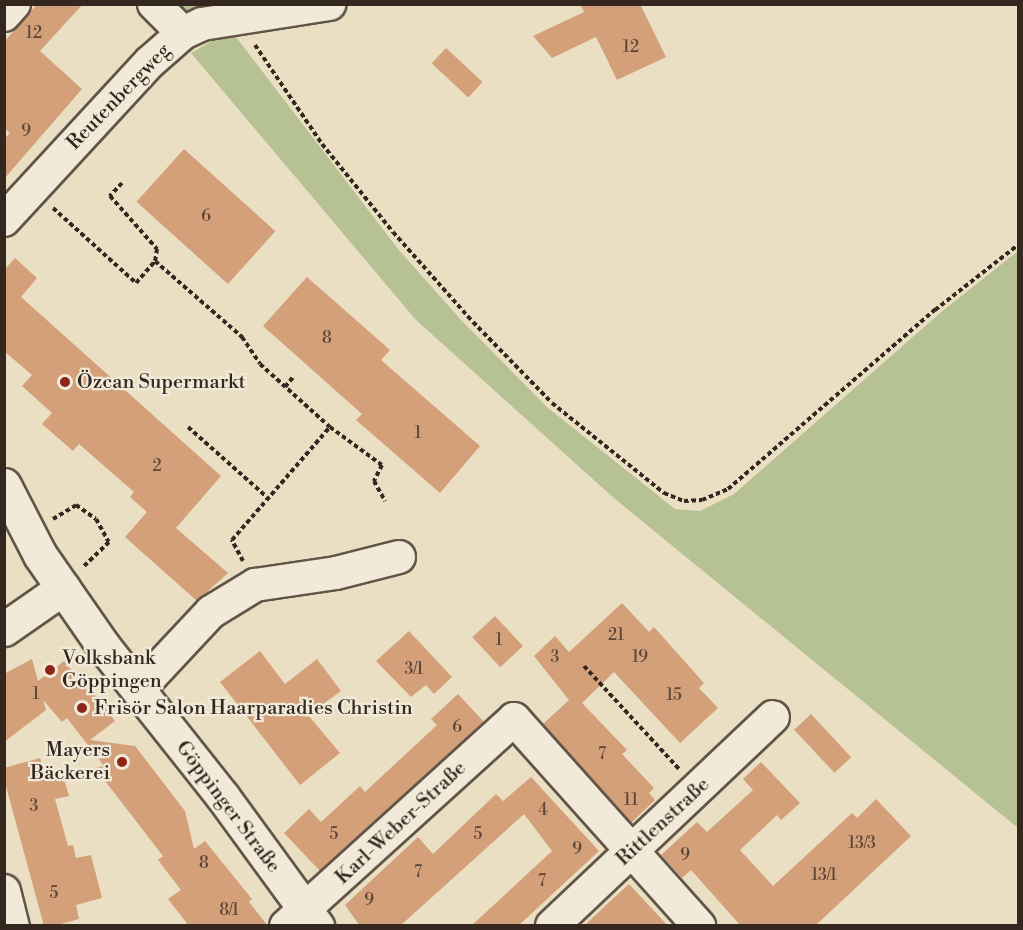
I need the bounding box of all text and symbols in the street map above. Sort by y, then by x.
house number: 12 [26,23,42,43]
house number: 12 [623,37,639,57]
street label: Reutenbergweg [62,39,176,155]
house number: 9 [21,121,31,141]
house number: 6 [201,206,211,226]
house number: 8 [322,328,332,348]
place label: Özcan Supermarkt [77,370,246,394]
marker: Özcan Supermarkt [58,375,72,389]
house number: 1 [415,423,421,443]
house number: 2 [152,456,162,476]
house number: 21 [608,625,624,645]
house number: 1 [496,630,502,650]
place label: Volksbank Göppingen [62,646,162,693]
house number: 3 [551,647,559,667]
house number: 19 [632,647,648,667]
house number: 3/1 [405,659,423,679]
marker: Volksbank Göppingen [43,663,57,677]
house number: 1 [33,684,39,704]
house number: 15 [666,685,682,705]
place label: Frisör Salon Haarparadies Christin [94,696,413,720]
marker: Frisör Salon Haarparadies Christin [75,701,89,715]
house number: 6 [452,717,462,737]
street label: Göppinger Straße [171,736,285,878]
place label: Mayers Bäckerei [30,738,110,785]
house number: 7 [598,744,606,764]
marker: Mayers Bäckerei [115,755,129,769]
street label: Karl-Weber-Straße [331,756,471,890]
street label: Rittlenstraße [611,773,715,871]
house number: 11 [624,790,638,810]
house number: 3 [30,796,38,816]
house number: 4 [538,800,548,820]
house number: 5 [330,824,338,844]
house number: 5 [474,824,482,844]
house number: 13/3 [848,833,876,853]
house number: 9 [572,839,582,859]
house number: 9 [680,845,690,865]
house number: 8 [199,853,209,873]
house number: 7 [414,862,422,882]
house number: 13/1 [811,865,837,885]
house number: 7 [538,871,546,891]
house number: 5 [50,883,58,903]
house number: 9 [364,890,374,910]
house number: 8/1 [219,900,239,920]

